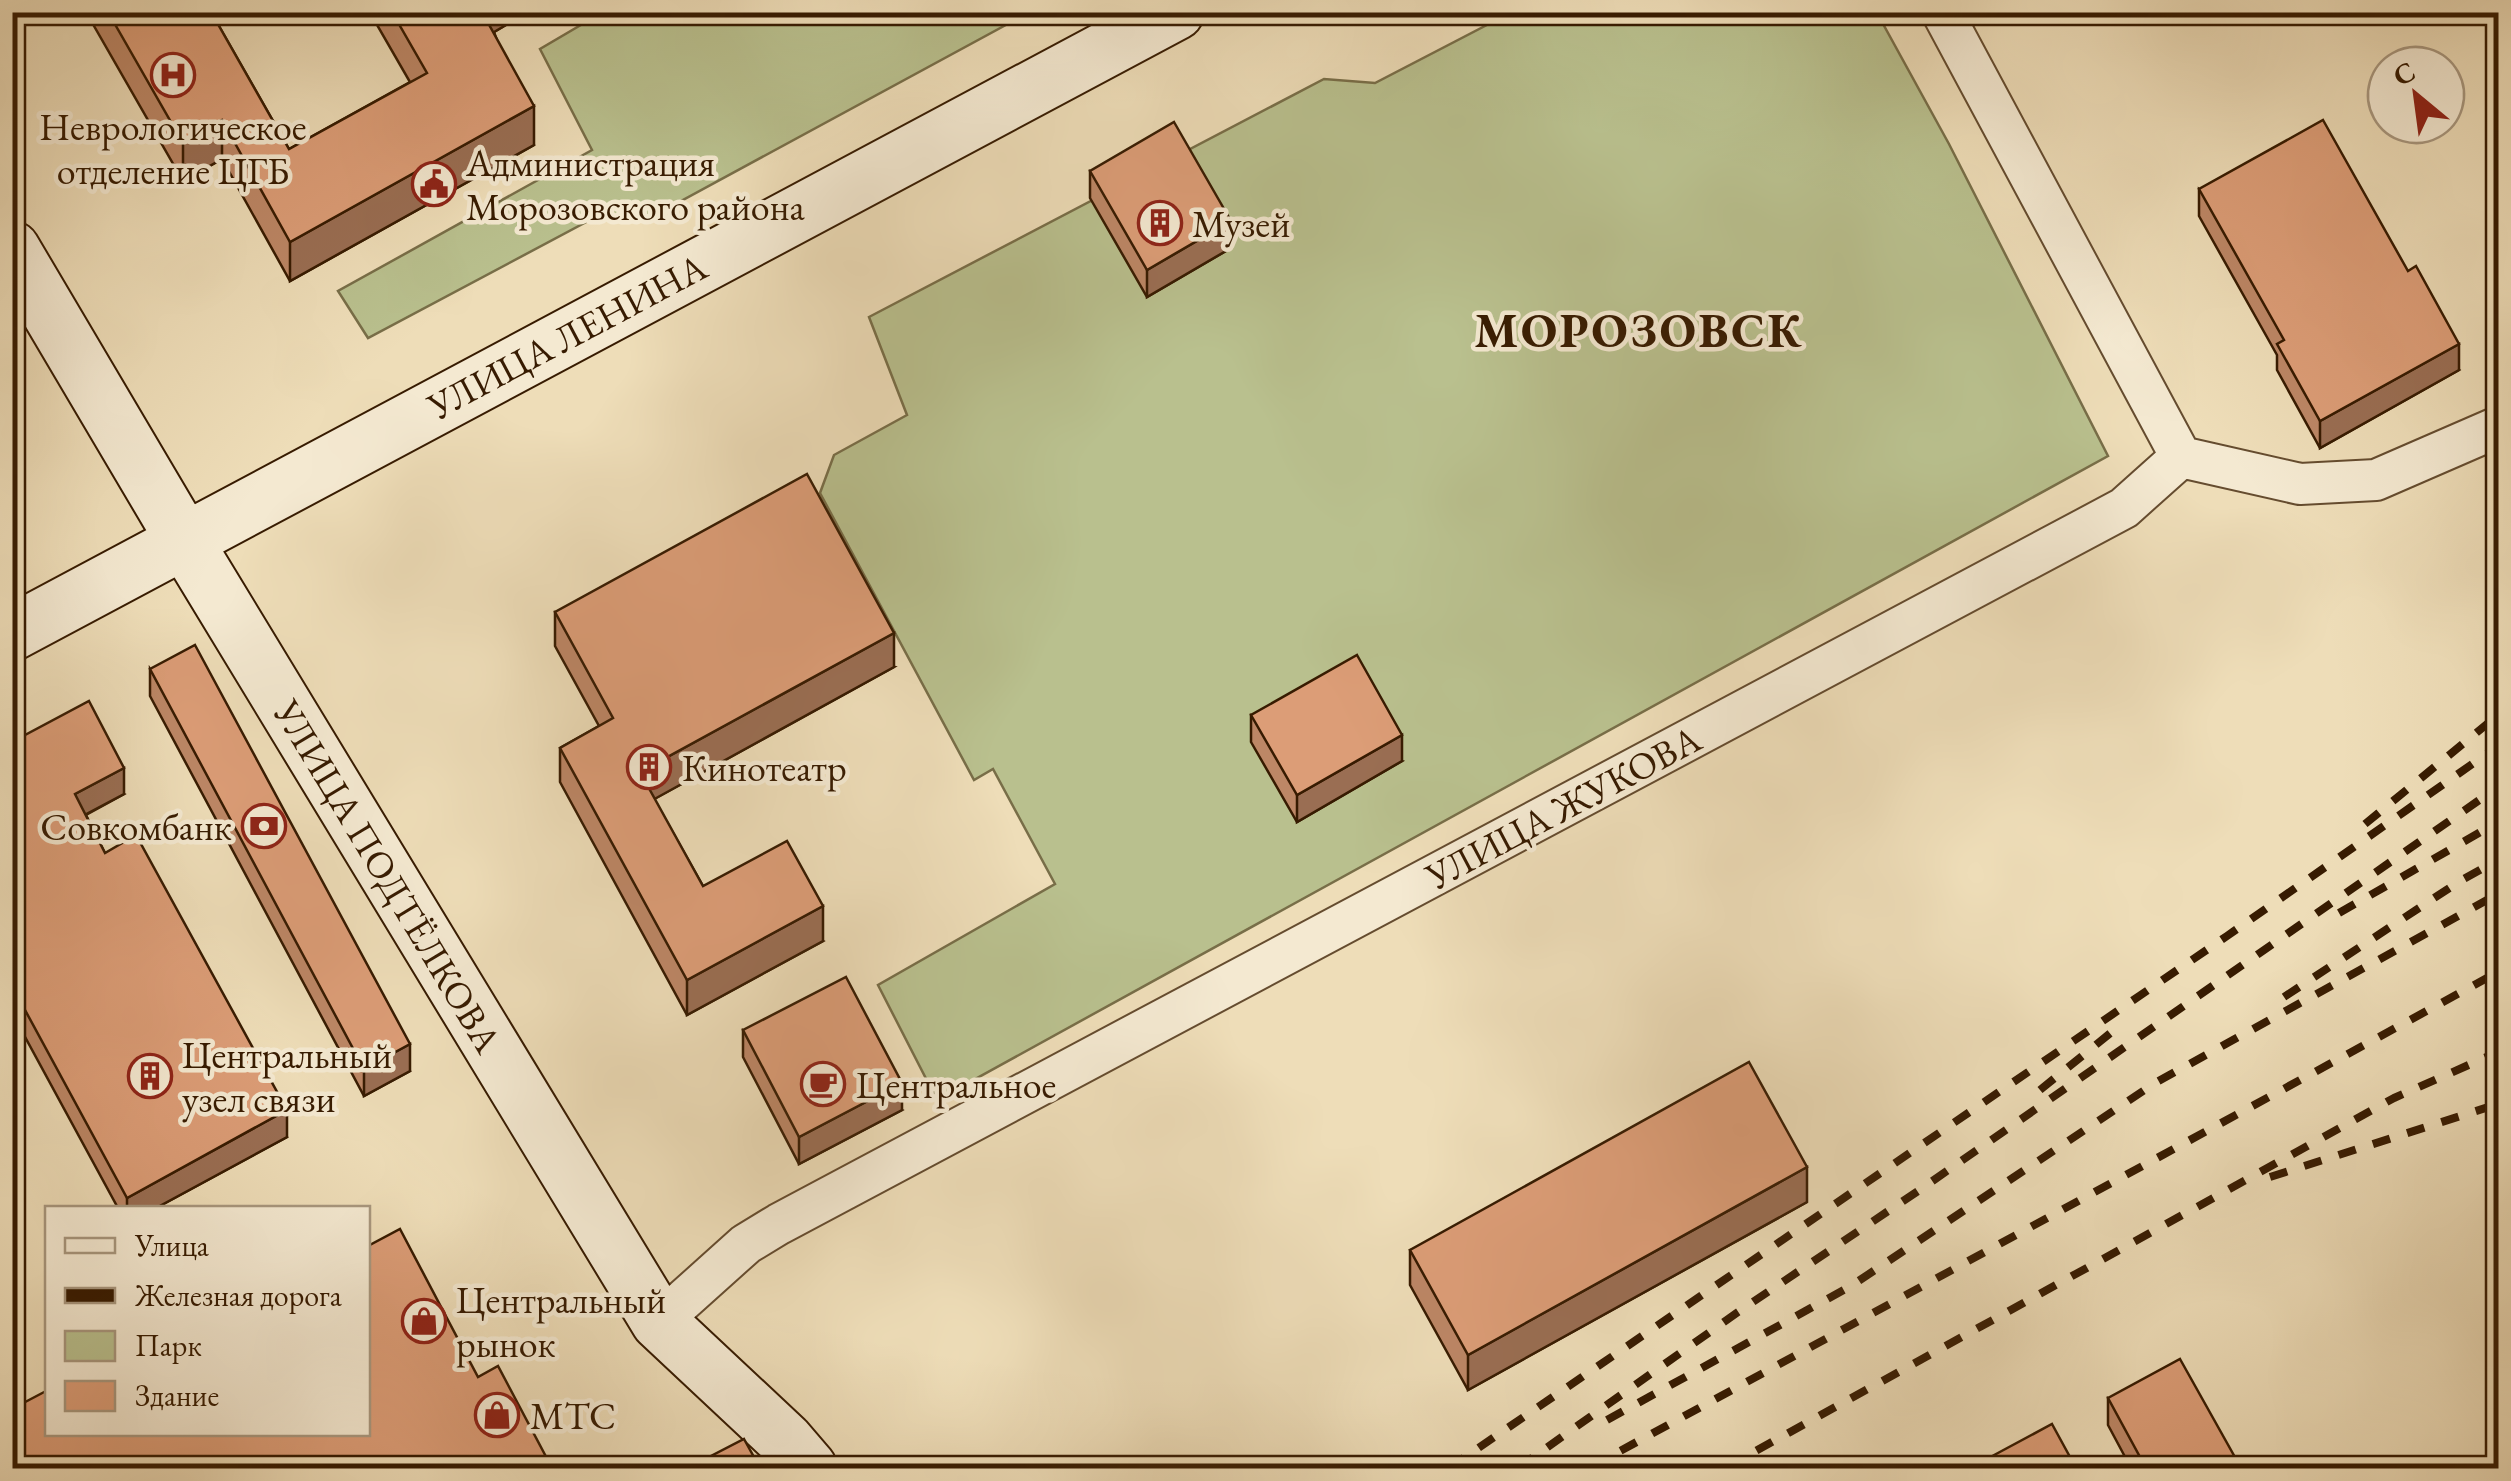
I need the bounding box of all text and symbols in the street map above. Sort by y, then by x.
north arrow [2366,45,2466,145]
hospital icon: Неврологическое отделение ЦГБ [150,52,196,98]
text: С [2386,53,2421,94]
place label: Неврологическое отделение ЦГБ [39,102,307,195]
place label: Администрация Морозовского района [465,138,805,231]
public building icon: Администрация Морозовского района [411,161,457,207]
place label: Музей [1192,199,1290,248]
building icon: Музей [1137,200,1183,246]
street label: УЛИЦА ЛЕНИНА [418,241,716,431]
district label: МОРОЗОВСК [1474,299,1804,361]
street label: УЛИЦА ПОДТЁЛКОВА [263,689,513,1062]
street label: УЛИЦА ЖУКОВА [1416,713,1710,901]
place label: Кинотеатр [682,743,847,792]
building icon: Кинотеатр [626,744,672,790]
place label: Совкомбанк [40,802,232,851]
bank icon: Совкомбанк [241,803,287,849]
place label: Центральный узел связи [182,1030,392,1123]
building icon: Центральный узел связи [127,1053,173,1099]
place label: Центральное [856,1060,1056,1109]
cafe icon: Центральное [800,1061,846,1107]
legend [45,1206,370,1436]
text: Улица [134,1226,209,1265]
place label: Центральный рынок [456,1275,666,1368]
text: Железная дорога [134,1276,342,1315]
shop icon: Центральный рынок [401,1298,447,1344]
text: Парк [135,1326,202,1365]
text: Здание [135,1376,219,1415]
place label: МТС [530,1391,616,1440]
shop icon: МТС [474,1392,520,1438]

